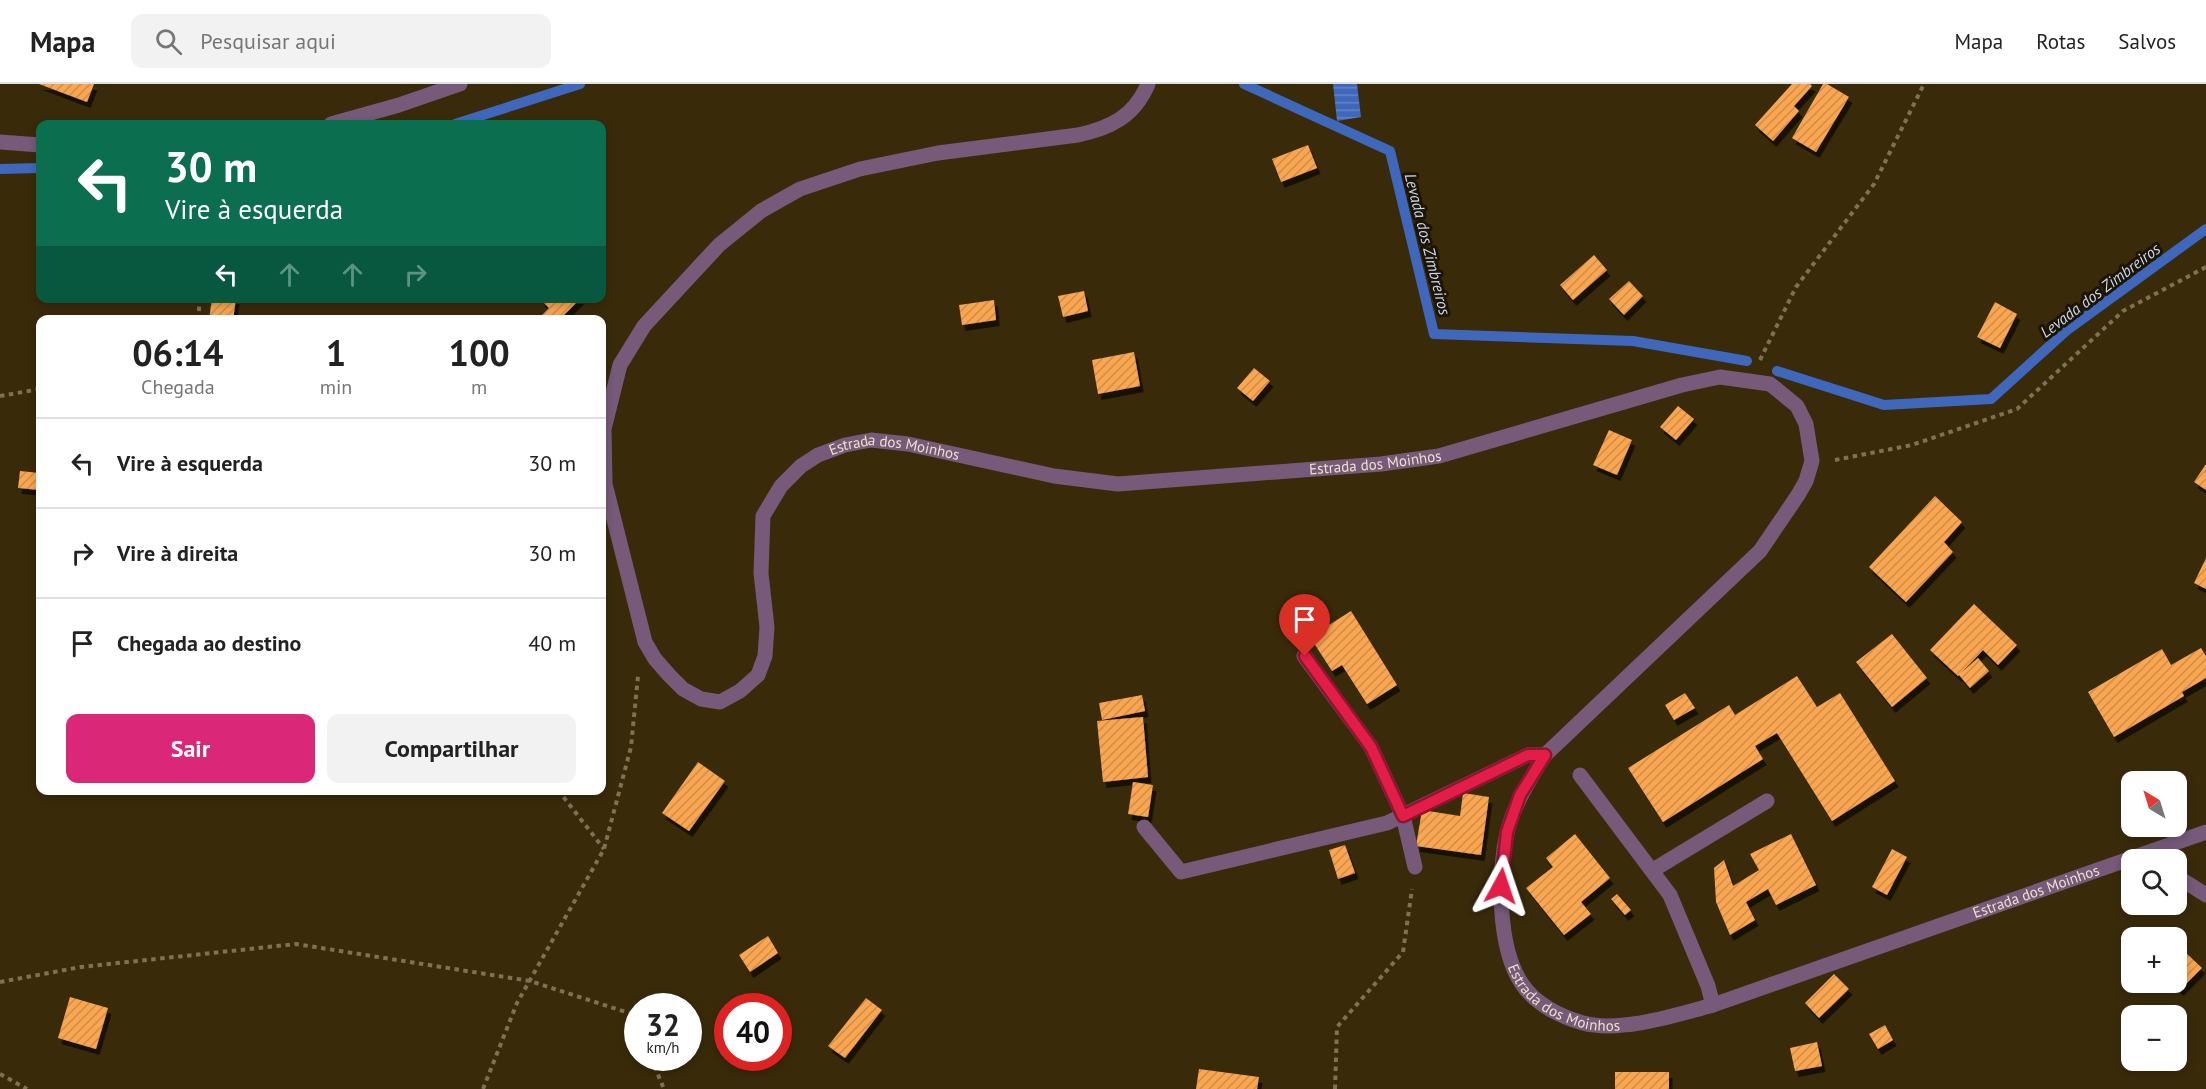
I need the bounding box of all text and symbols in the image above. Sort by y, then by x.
search box [131,14,551,68]
text: Mapa [30,23,95,60]
icon: search [152,25,185,58]
text: Pesquisar aqui [200,27,336,55]
text: Mapa [1954,28,2003,55]
text: Rotas [2036,28,2085,55]
text: Salvos [2118,28,2176,55]
text: 30 m [165,139,257,194]
icon: left [66,144,144,222]
water label: Levada dos Zimbreiros [1401,171,1455,318]
text: Vire à esquerda [165,192,343,226]
water label: Levada dos Zimbreiros [2036,238,2165,342]
icon: left [210,258,243,291]
icon: ahead [273,258,306,291]
icon: ahead [336,258,369,291]
icon: right [399,258,432,291]
text: 06:14 [132,329,224,376]
text: 1 [326,329,346,376]
text: 100 [449,329,510,376]
text: Chegada [141,374,215,400]
text: min [320,374,352,400]
text: m [471,374,487,400]
street label: Estrada dos Moinhos [826,430,961,464]
street label: Estrada dos Moinhos [1308,446,1442,478]
icon: left [66,447,99,480]
text: Vire à esquerda [117,449,263,477]
text: 30 m [528,449,576,477]
icon: right [66,537,99,570]
text: Vire à direita [117,539,238,567]
text: 30 m [528,539,576,567]
pin [1279,594,1330,656]
icon: arrive [1288,603,1321,636]
icon: arrive [66,627,99,660]
text: Chegada ao destino [117,629,301,657]
text: 40 m [528,629,576,657]
button: Sair [66,714,315,783]
button: Compartilhar [327,714,576,783]
north arrow [2121,771,2187,837]
map controls [2121,771,2187,1071]
button: search [2121,849,2187,915]
position arrow [1469,854,1533,918]
street label: Estrada dos Moinhos [1970,860,2102,922]
button: + [2121,927,2187,993]
street label: Estrada dos Moinhos [1504,961,1621,1035]
speed limit sign: 40 [714,993,792,1071]
text: 32 [646,1005,680,1044]
button: − [2121,1005,2187,1071]
text: km/h [647,1038,679,1057]

